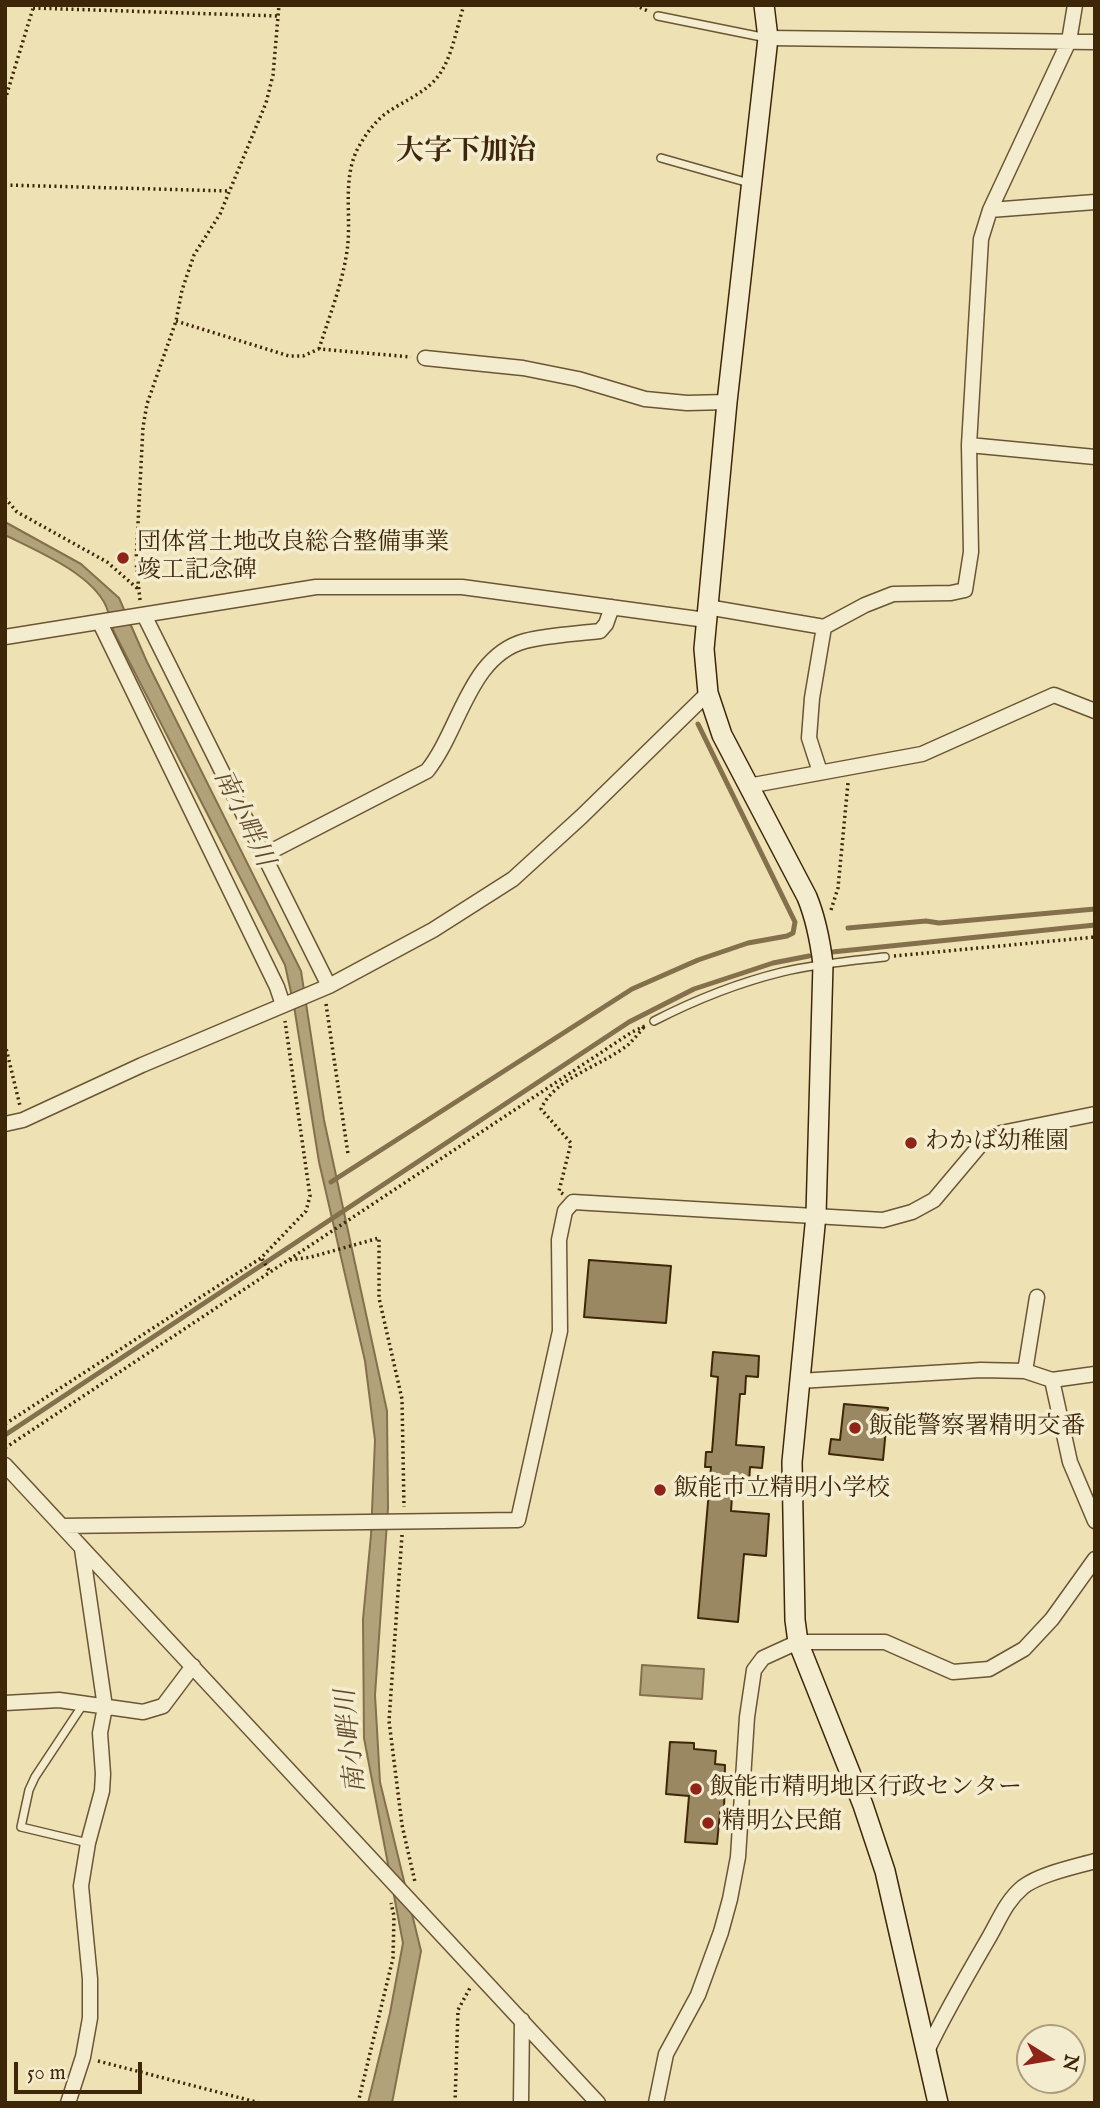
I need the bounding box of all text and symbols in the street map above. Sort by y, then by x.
district label: 大字下加治 [396,136,536,170]
place label: 団体営土地改良総合整備事業 竣工記念碑 [137,530,449,586]
marker: 団体営土地改良総合整備事業 竣工記念碑 [115,550,131,566]
water label: 南小畔川 [205,765,279,873]
place label: わかば幼稚園 [925,1129,1069,1157]
marker: わかば幼稚園 [903,1135,919,1151]
place label: 飯能警察署精明交番 [869,1414,1085,1442]
marker: 飯能警察署精明交番 [847,1420,863,1436]
place label: 飯能市立精明小学校 [674,1476,890,1504]
marker: 飯能市立精明小学校 [652,1482,668,1498]
water label: 南小畔川 [332,1688,374,1794]
place label: 飯能市精明地区行政センター [710,1775,1022,1803]
marker: 飯能市精明地区行政センター [688,1781,704,1797]
place label: 精明公民館 [722,1809,842,1837]
marker: 精明公民館 [700,1815,716,1831]
north arrow [1016,2024,1086,2094]
scale bar [18,2048,145,2092]
text: N [1056,2052,1083,2073]
text: 50 m [27,2060,66,2087]

